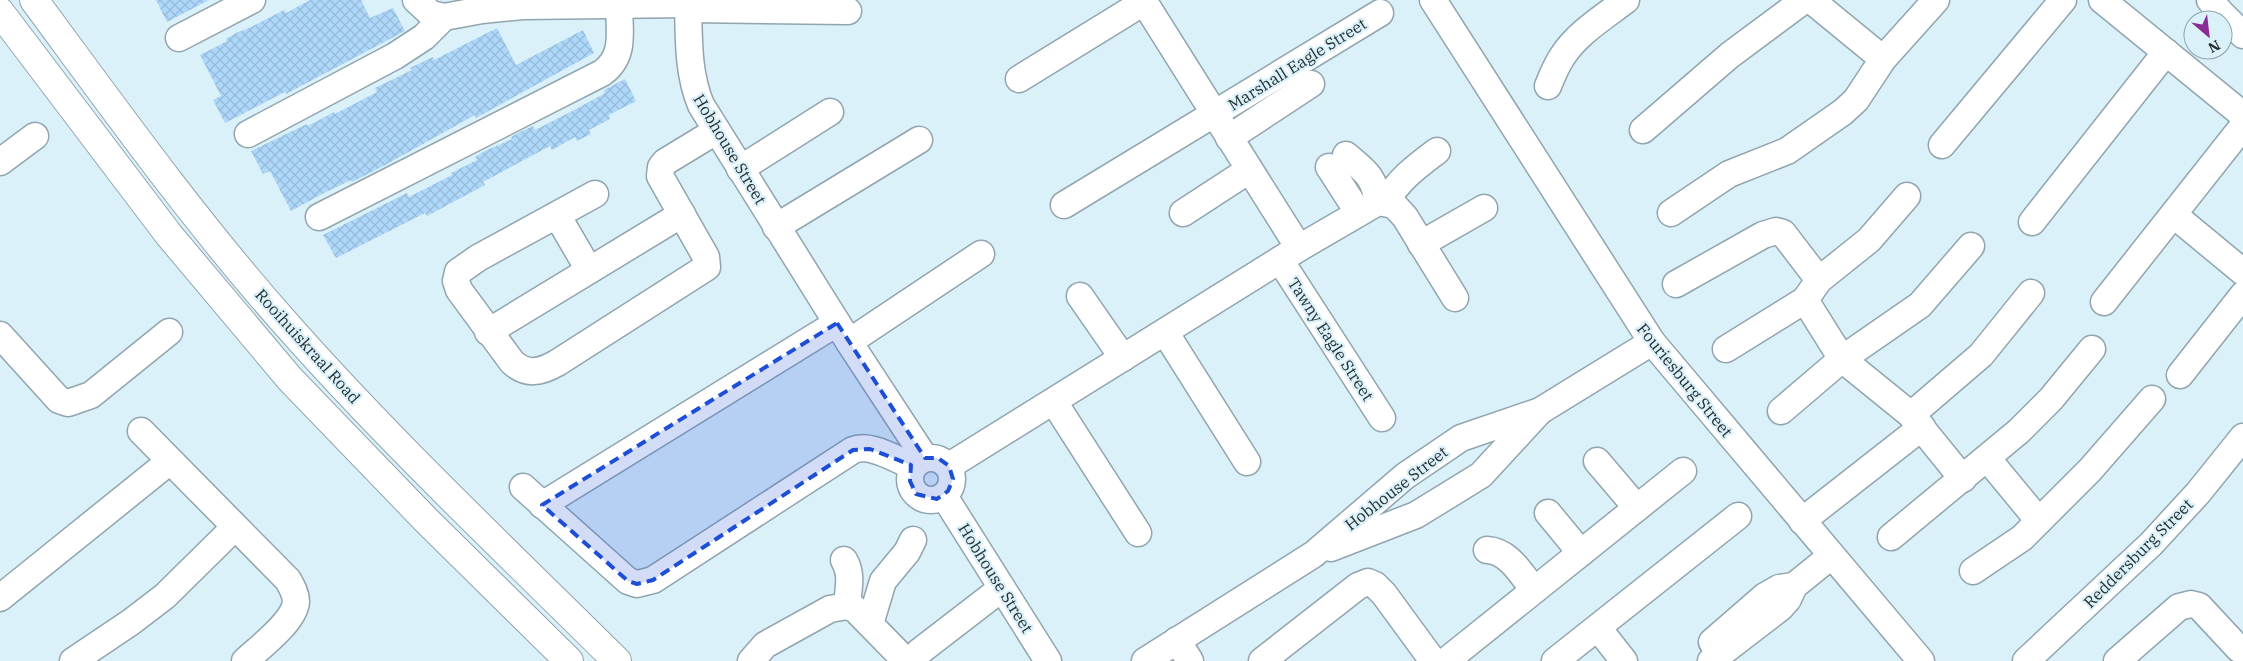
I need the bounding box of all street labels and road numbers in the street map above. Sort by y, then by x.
street label: Marshall Eagle Street [1224,13,1370,115]
street label: Hobhouse Street [689,90,771,208]
street label: Tawny Eagle Street [1284,274,1378,405]
street label: Rooihuiskraal Road [251,285,365,408]
street label: Fouriesburg Street [1633,319,1737,441]
street label: Hobhouse Street [1341,441,1452,534]
street label: Reddersburg Street [2079,494,2197,612]
street label: Hobhouse Street [954,520,1038,637]

